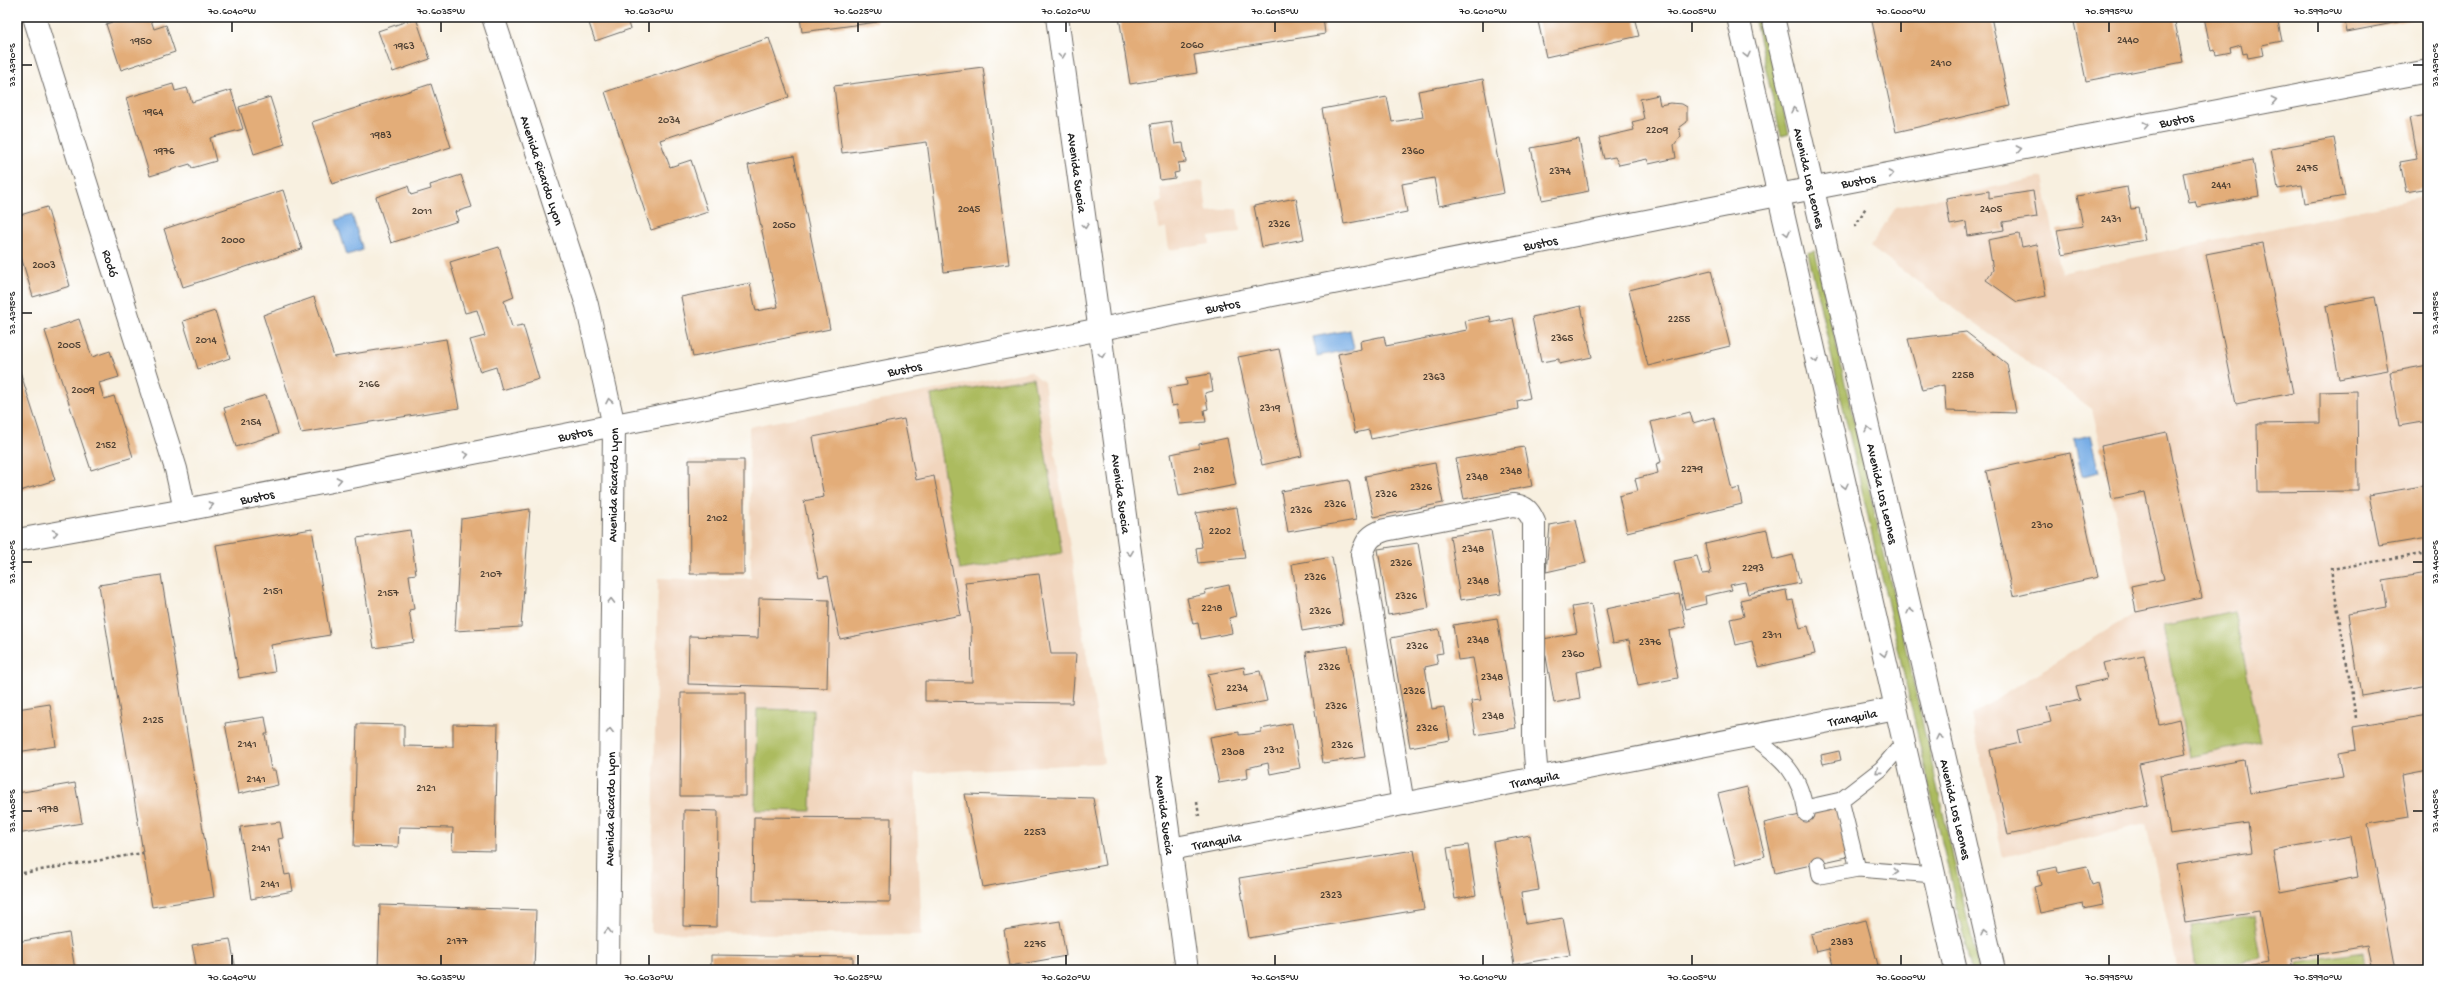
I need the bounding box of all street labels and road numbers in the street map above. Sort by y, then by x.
street label: Bustos [2157,111,2196,132]
street label: Avenida Ricardo Lyon [516,114,566,228]
street label: Avenida Los Leones [1789,127,1827,231]
street label: Avenida Suecia [1063,132,1089,215]
street label: Bustos [1839,171,1878,193]
street label: Bustos [1521,234,1560,255]
street label: Rodó [98,248,120,280]
street label: Bustos [1203,296,1242,318]
street label: Bustos [886,359,924,381]
street label: Bustos [556,424,595,446]
street label: Avenida Ricardo Lyon [606,427,623,542]
street label: Avenida Los Leones [1862,442,1900,547]
street label: Avenida Suecia [1107,453,1133,536]
street label: Bustos [238,487,277,509]
street label: Tranquila [1826,707,1879,731]
street label: Avenida Ricardo Lyon [603,751,620,866]
street label: Avenida Los Leones [1935,758,1973,862]
street label: Tranquila [1508,769,1561,793]
street label: Avenida Suecia [1150,774,1176,857]
street label: Tranquila [1190,830,1243,855]

